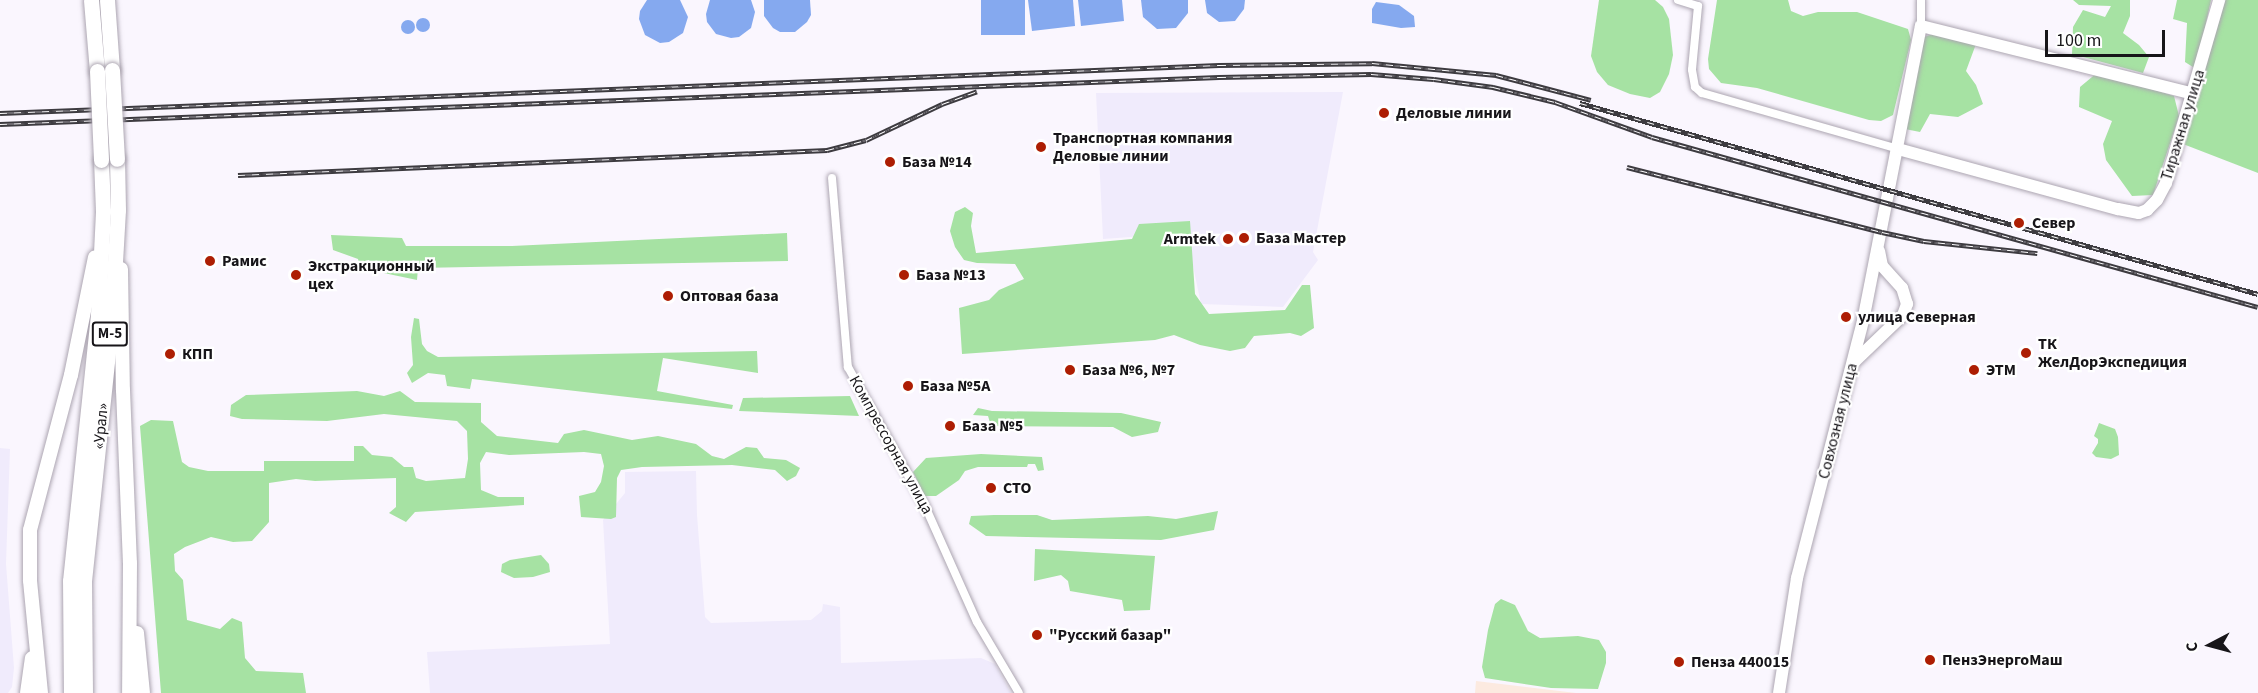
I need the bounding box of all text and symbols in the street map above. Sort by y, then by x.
scale bar [2048,18,2168,56]
text: 100 m [2056,28,2101,53]
street label: Тиражная улица [2157,67,2209,183]
place label: Деловые линии [1396,103,1512,123]
marker: Деловые линии [1377,106,1391,120]
place label: Транспортная компания Деловые линии [1053,128,1233,166]
marker: Транспортная компания Деловые линии [1034,140,1048,154]
place label: База №14 [902,152,972,172]
marker: База №14 [883,155,897,169]
place label: Север [2032,213,2076,233]
marker: Север [2010,214,2028,232]
place label: База Мастер [1256,228,1346,248]
place label: Armtek [1164,229,1216,249]
marker: База Мастер [1237,231,1251,245]
marker: Armtek [1221,232,1235,246]
place label: Рамис [222,251,267,271]
marker: Рамис [203,254,217,268]
place label: Экстракционный цех [308,256,435,294]
place label: База №13 [916,265,986,285]
marker: Экстракционный цех [289,268,303,282]
marker: База №13 [897,268,911,282]
place label: Оптовая база [680,286,779,306]
marker: Оптовая база [661,289,675,303]
place label: улица Северная [1858,307,1976,327]
marker: улица Северная [1839,310,1853,324]
road number: М-5 [90,322,130,346]
place label: ТК ЖелДорЭкспедиция [2038,334,2187,372]
place label: КПП [182,344,213,364]
marker: ТК ЖелДорЭкспедиция [2019,346,2033,360]
marker: КПП [163,347,177,361]
place label: База №6, №7 [1082,360,1175,380]
place label: ЭТМ [1986,360,2016,380]
street label: Совхозная улица [1814,361,1862,481]
marker: База №6, №7 [1063,363,1077,377]
marker: ЭТМ [1967,363,1981,377]
street label: Компрессорная улица [845,372,937,518]
place label: База №5А [920,376,990,396]
marker: База №5А [901,379,915,393]
street label: «Урал» [89,402,113,450]
place label: База №5 [962,416,1023,436]
marker: База №5 [943,419,957,433]
place label: СТО [1003,478,1032,498]
marker: СТО [984,481,998,495]
north arrow [2180,615,2240,675]
place label: "Русский базар" [1049,625,1171,645]
marker: "Русский базар" [1030,628,1044,642]
text: С [2181,641,2204,653]
place label: ПензЭнергоМаш [1942,650,2063,670]
place label: Пенза 440015 [1691,652,1789,672]
marker: ПензЭнергоМаш [1923,653,1937,667]
marker: Пенза 440015 [1672,655,1686,669]

